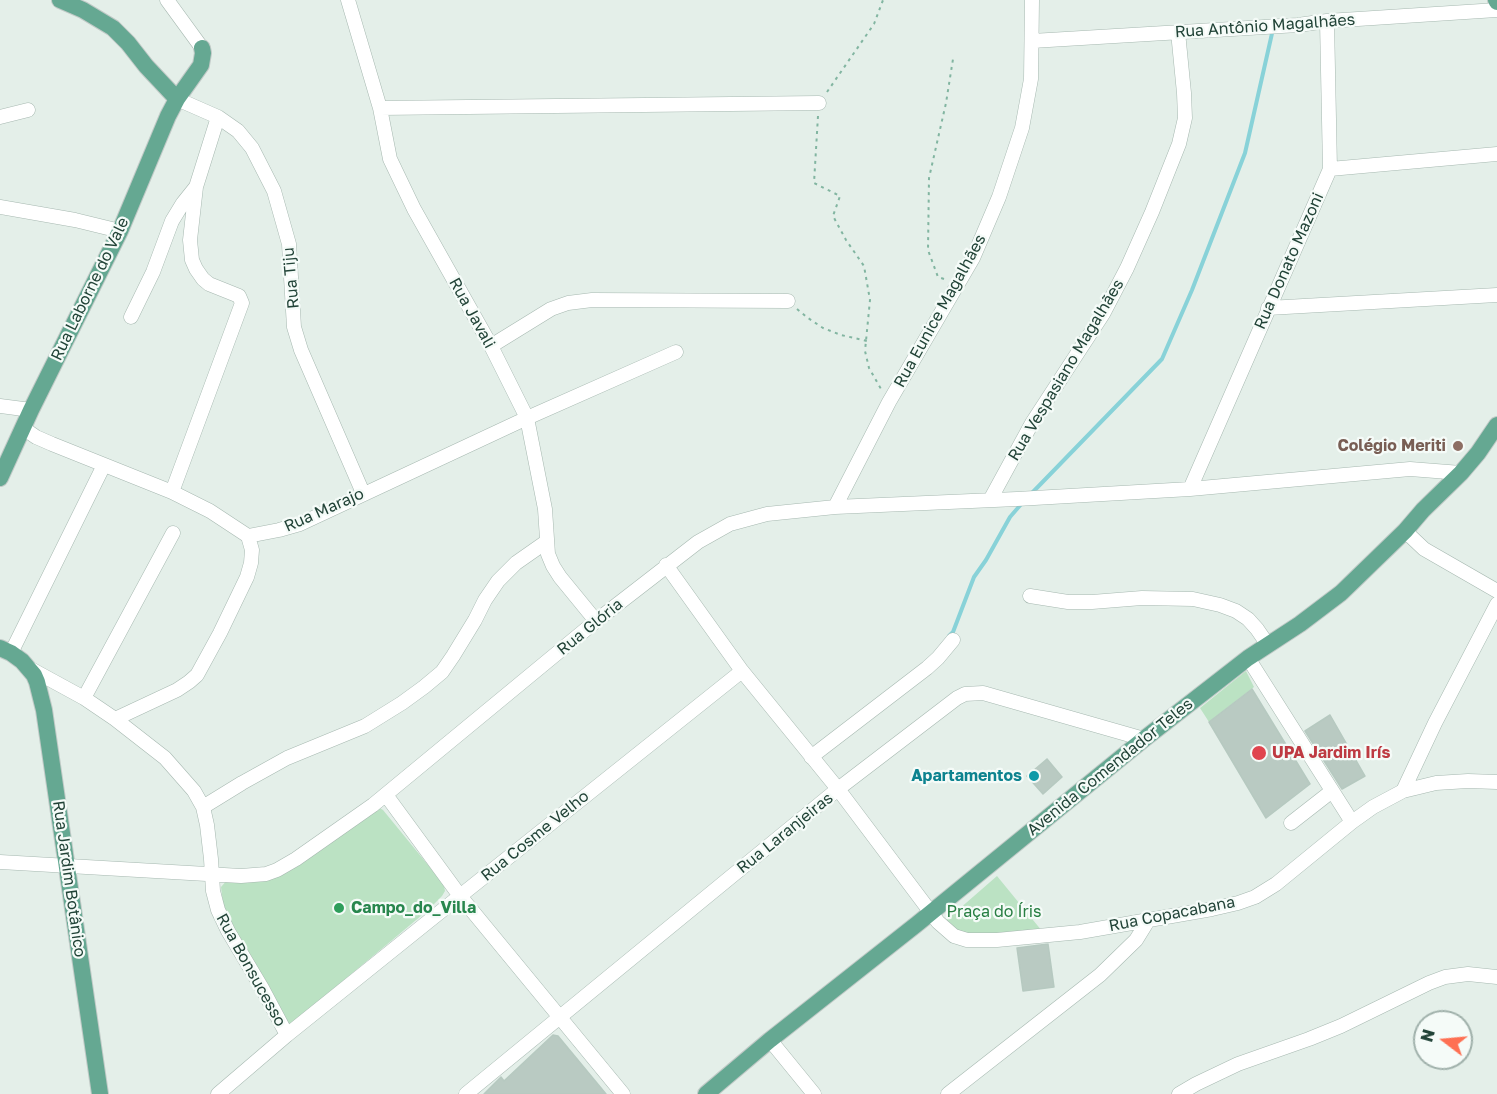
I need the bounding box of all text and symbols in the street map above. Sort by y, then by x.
street label: Rua Antônio Magalhães [1174,10,1356,42]
street label: Rua Donato Mazoni [1250,190,1328,332]
street label: Rua Laborne do Vale [47,214,133,364]
street label: Rua Eunice Magalhães [890,231,990,391]
street label: Rua Tiju [279,247,303,309]
street label: Rua Javali [445,274,499,352]
street label: Rua Vespasiano Magalhães [1004,276,1128,464]
place label: Colégio Meriti [1337,436,1446,456]
marker: Colégio Meriti [1451,439,1465,453]
street label: Rua Marajo [281,484,367,536]
street label: Rua Glória [553,595,627,659]
street label: Avenida Comendador Teles [1023,694,1197,840]
place label: UPA Jardim Irís [1272,743,1390,763]
marker: UPA Jardim Irís [1250,744,1268,762]
place label: Apartamentos [911,766,1022,786]
marker: Apartamentos [1027,769,1041,783]
street label: Rua Cosme Velho [477,787,593,885]
street label: Rua Laranjeiras [733,788,837,878]
street label: Rua Jardim Botânico [49,800,89,958]
street label: Rua Copacabana [1107,892,1237,936]
place label: Campo_do_Villa [351,898,476,918]
marker: Campo_do_Villa [332,901,346,915]
park label: Praça do Íris [947,902,1041,922]
street label: Rua Bonsucesso [212,910,290,1030]
north arrow [1413,1010,1473,1070]
text: N [1416,1027,1439,1044]

